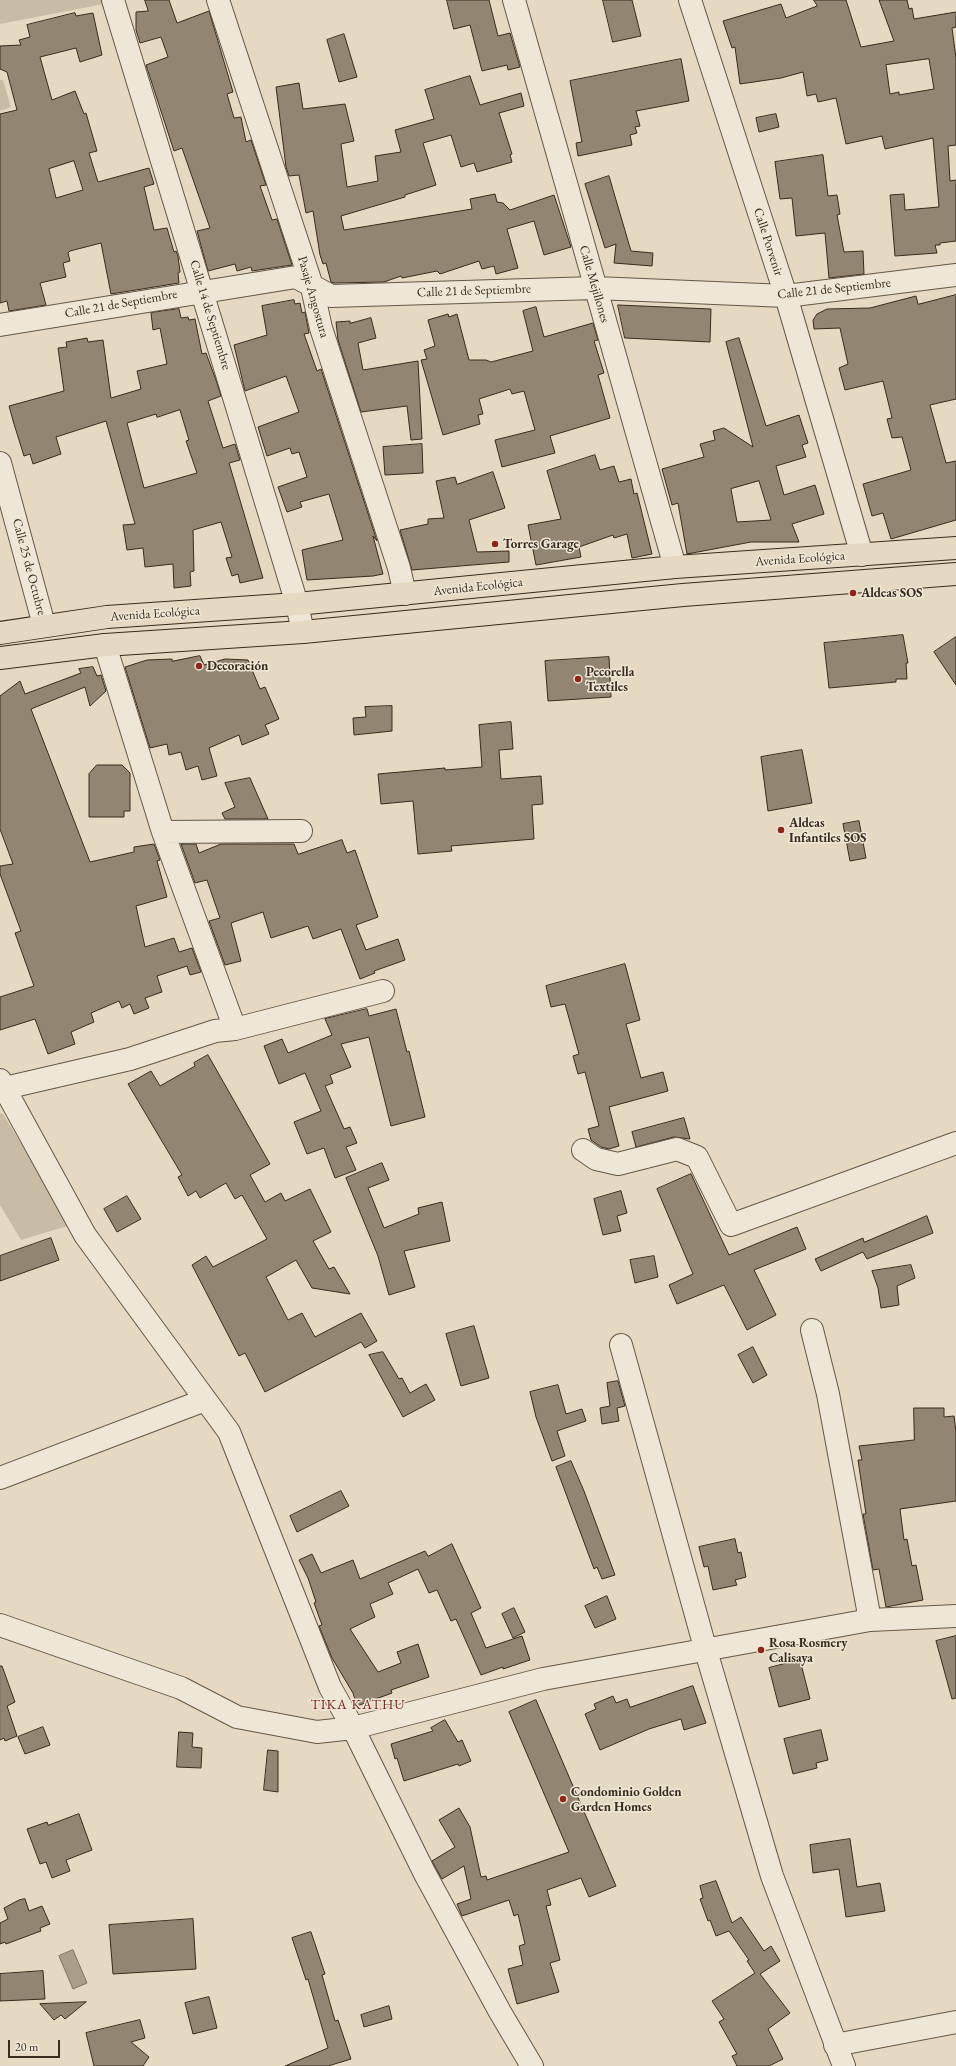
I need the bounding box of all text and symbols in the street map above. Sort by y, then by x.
street label: Calle Porvenir [750,206,786,278]
street label: Calle Mejillones [576,244,612,324]
street label: Pasaje Angostura [294,254,332,340]
street label: Calle 14 de Septiembre [186,258,234,372]
street label: Calle 21 de Septiembre [776,275,892,303]
street label: Calle 21 de Septiembre [417,281,531,301]
street label: Calle 21 de Septiembre [63,286,179,322]
street label: Calle 25 de Octubre [9,517,49,617]
place label: Torres Garage [503,536,579,552]
marker: Torres Garage [490,539,500,549]
street label: Avenida Ecológica [755,548,845,570]
street label: Avenida Ecológica [432,575,524,599]
place label: Aldeas SOS [861,585,922,601]
marker: Aldeas SOS [848,588,858,598]
street label: Avenida Ecológica [110,603,200,625]
place label: Decoración [207,658,268,674]
marker: Decoración [194,661,204,671]
place label: Pecorella Textiles [586,664,634,695]
marker: Pecorella Textiles [573,674,583,684]
place label: Aldeas Infantiles SOS [789,815,866,846]
marker: Aldeas Infantiles SOS [776,825,786,835]
place label: Rosa Rosmery Calisaya [769,1635,848,1666]
marker: Rosa Rosmery Calisaya [756,1645,766,1655]
district label: TIKA KATHU [310,1697,406,1713]
place label: Condominio Golden Garden Homes [571,1784,682,1815]
marker: Condominio Golden Garden Homes [558,1794,568,1804]
scale bar [10,2032,62,2058]
text: 20 m [15,2039,38,2055]

